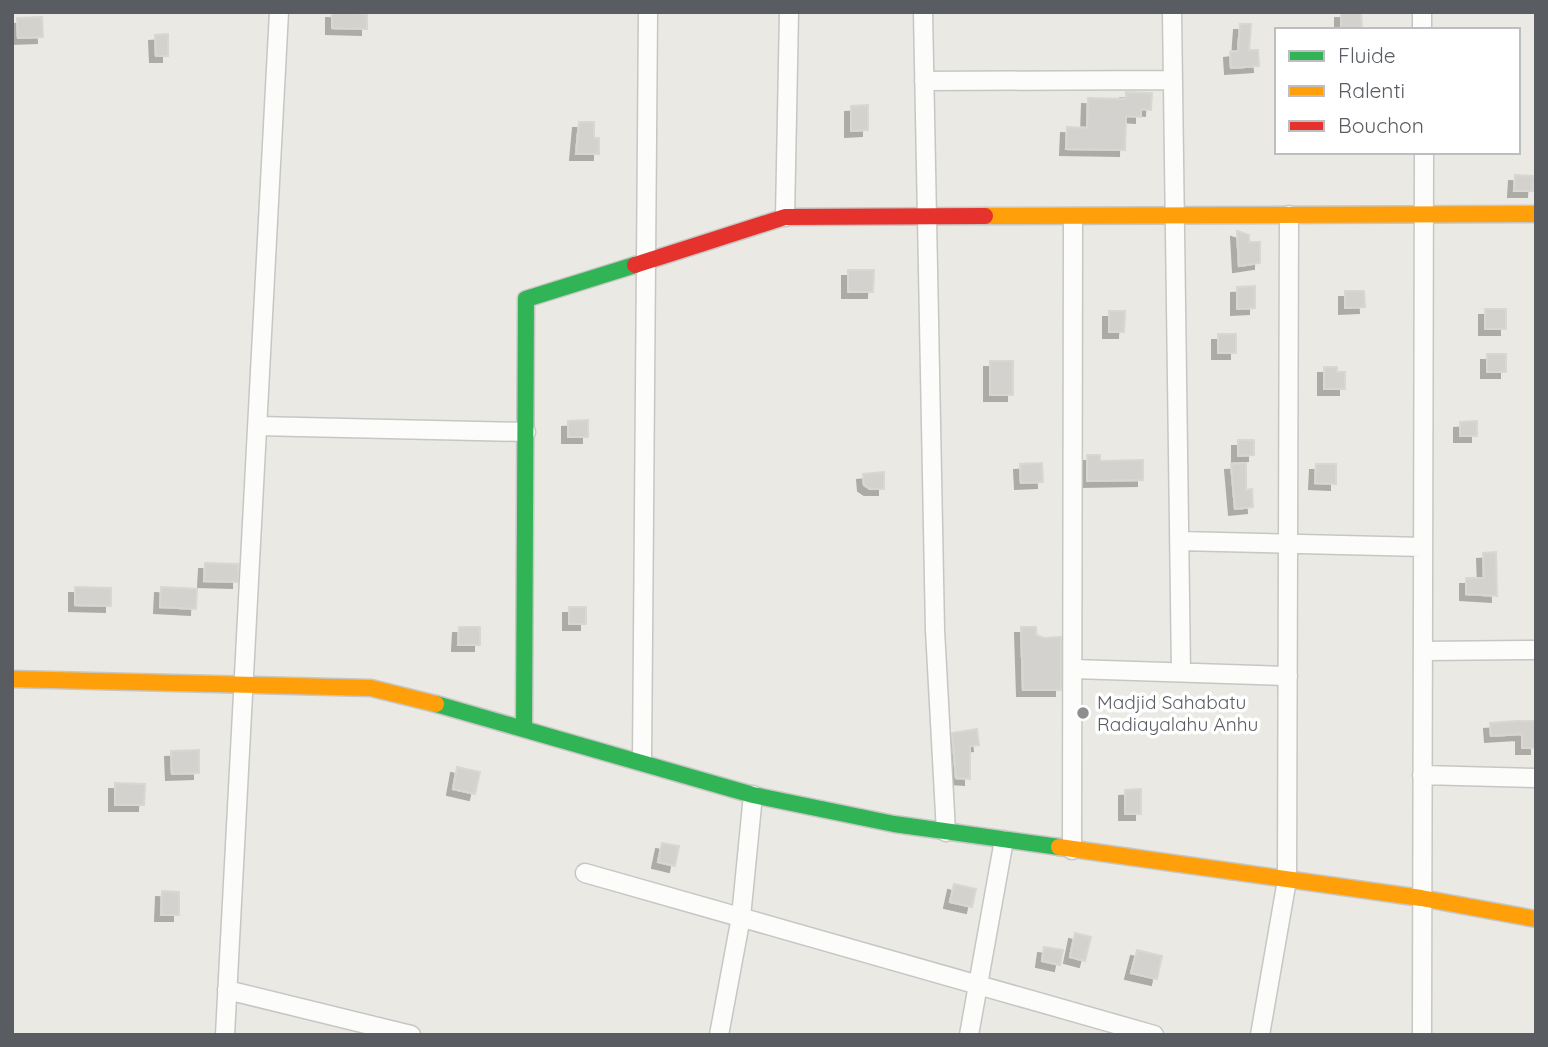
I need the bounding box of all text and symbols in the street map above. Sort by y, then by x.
legend [1275,28,1520,154]
text: Fluide [1338,42,1396,68]
text: Ralenti [1338,77,1405,103]
text: Bouchon [1338,112,1424,138]
place label: Madjid Sahabatu Radiayalahu Anhu [1097,690,1258,736]
marker: Madjid Sahabatu Radiayalahu Anhu [1075,705,1091,721]

